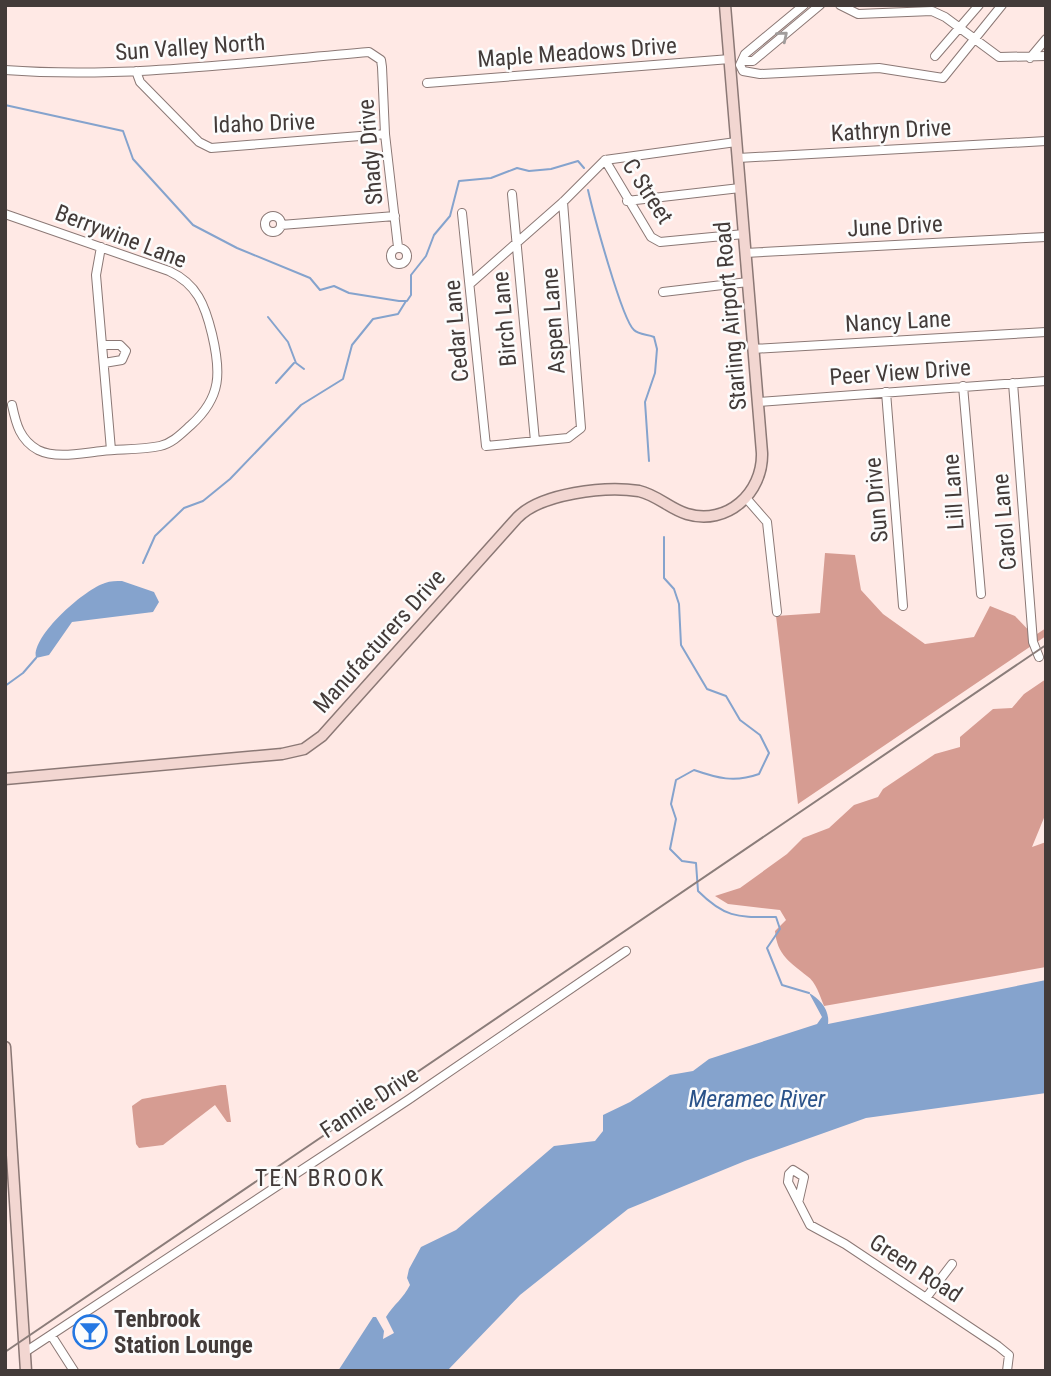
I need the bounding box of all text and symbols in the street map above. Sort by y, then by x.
street label: Sun Valley North [114,29,266,66]
street label: Maple Meadows Drive [476,32,678,73]
one-way arrow [774,32,787,44]
street label: Shady Drive [352,98,389,206]
street label: Idaho Drive [213,108,315,139]
street label: Kathryn Drive [830,114,952,147]
street label: C Street [617,154,679,229]
street label: Berrywine Lane [51,199,190,274]
street label: June Drive [847,211,943,242]
street label: Starling Airport Road [709,220,752,411]
street label: Aspen Lane [536,267,571,375]
street label: Birch Lane [487,270,522,368]
street label: Cedar Lane [439,279,474,383]
street label: Nancy Lane [845,305,952,338]
street label: Peer View Drive [829,354,972,391]
street label: Lill Lane [937,453,970,531]
street label: Sun Drive [859,456,894,544]
street label: Carol Lane [987,473,1022,571]
street label: Manufacturers Drive [308,564,451,719]
street label: Fannie Drive [315,1061,423,1144]
water label: Meramec River [689,1085,826,1113]
district label: TEN BROOK [255,1164,385,1192]
street label: Green Road [865,1229,967,1308]
place label: Tenbrook Station Lounge [114,1306,253,1359]
bar icon: Tenbrook Station Lounge [71,1313,109,1351]

